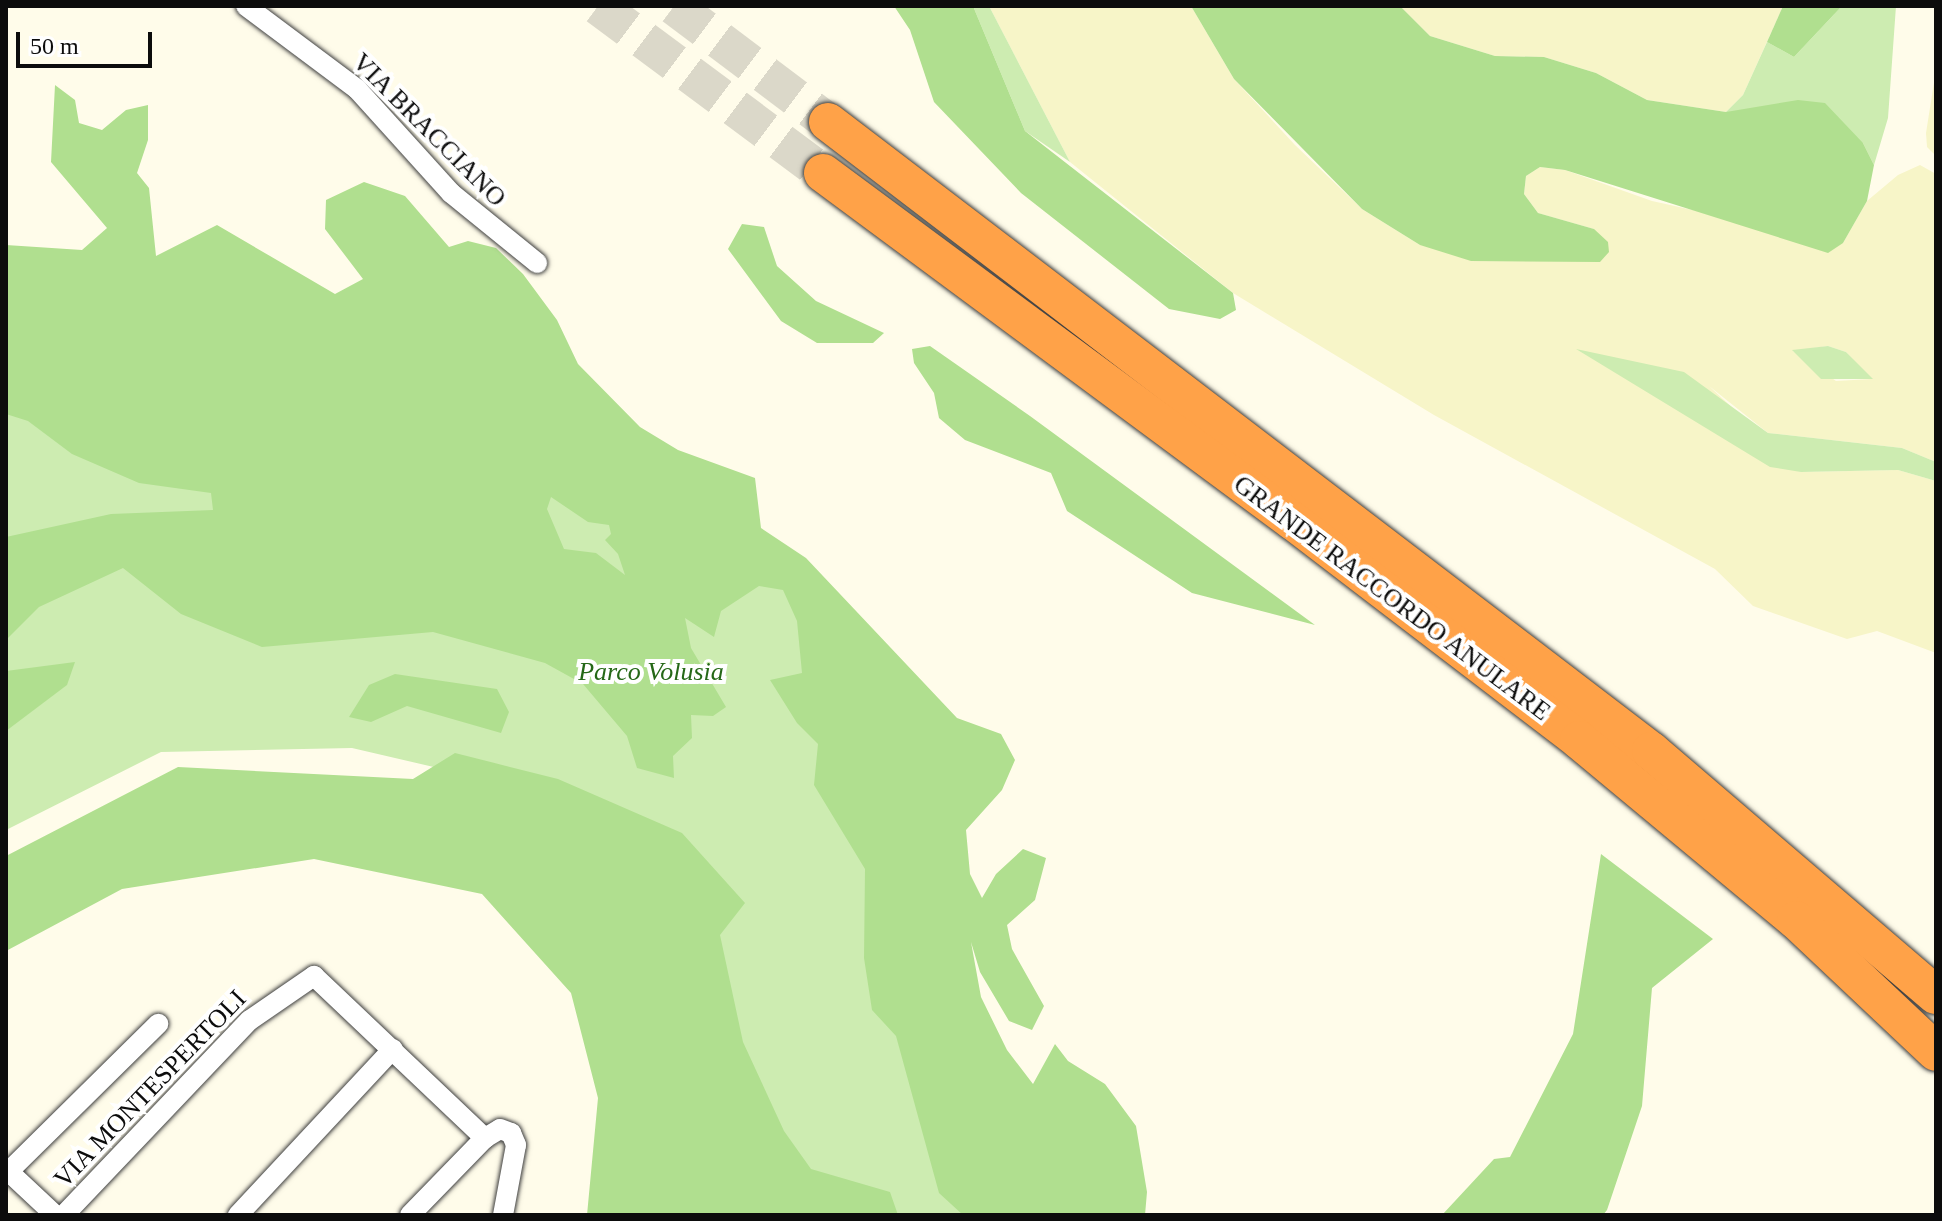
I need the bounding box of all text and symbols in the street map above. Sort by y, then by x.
scale bar [20,16,156,66]
text: 50 m [30,33,79,59]
street label: VIA BRACCIANO [345,46,513,214]
street label: GRANDE RACCORDO ANULARE [1227,468,1557,728]
park label: Parco Volusia [578,656,724,688]
street label: VIA MONTESPERTOLI [47,983,253,1195]

